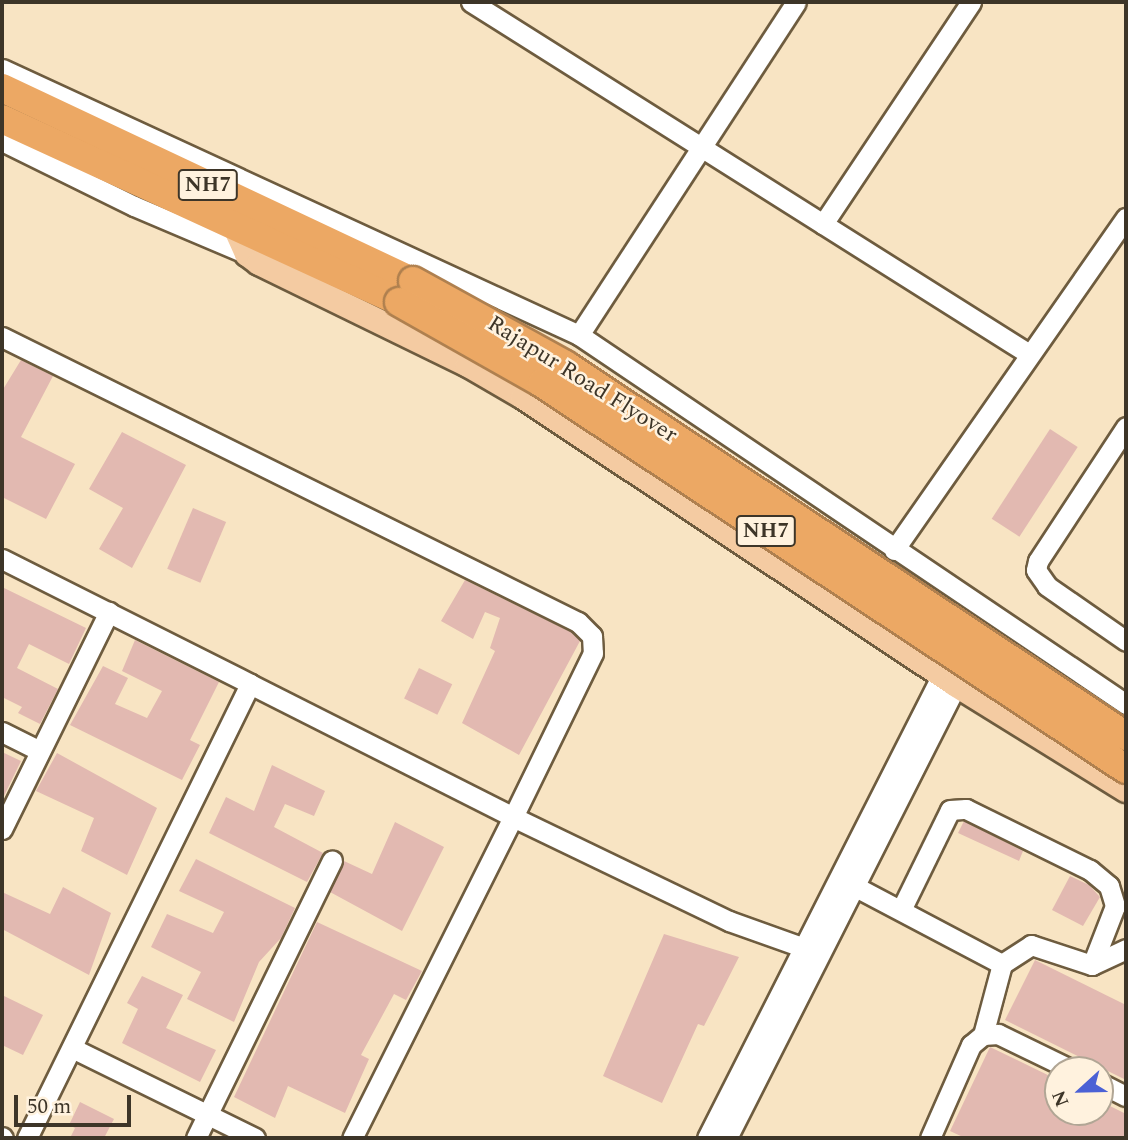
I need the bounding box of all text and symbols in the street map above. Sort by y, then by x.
road number: NH7 [176,168,240,202]
street label: Rajapur Road Flyover [482,310,682,450]
road number: NH7 [734,514,798,548]
north arrow [1044,1056,1114,1126]
scale bar [18,1080,135,1124]
text: N [1045,1086,1077,1111]
text: 50 m [27,1091,71,1123]

